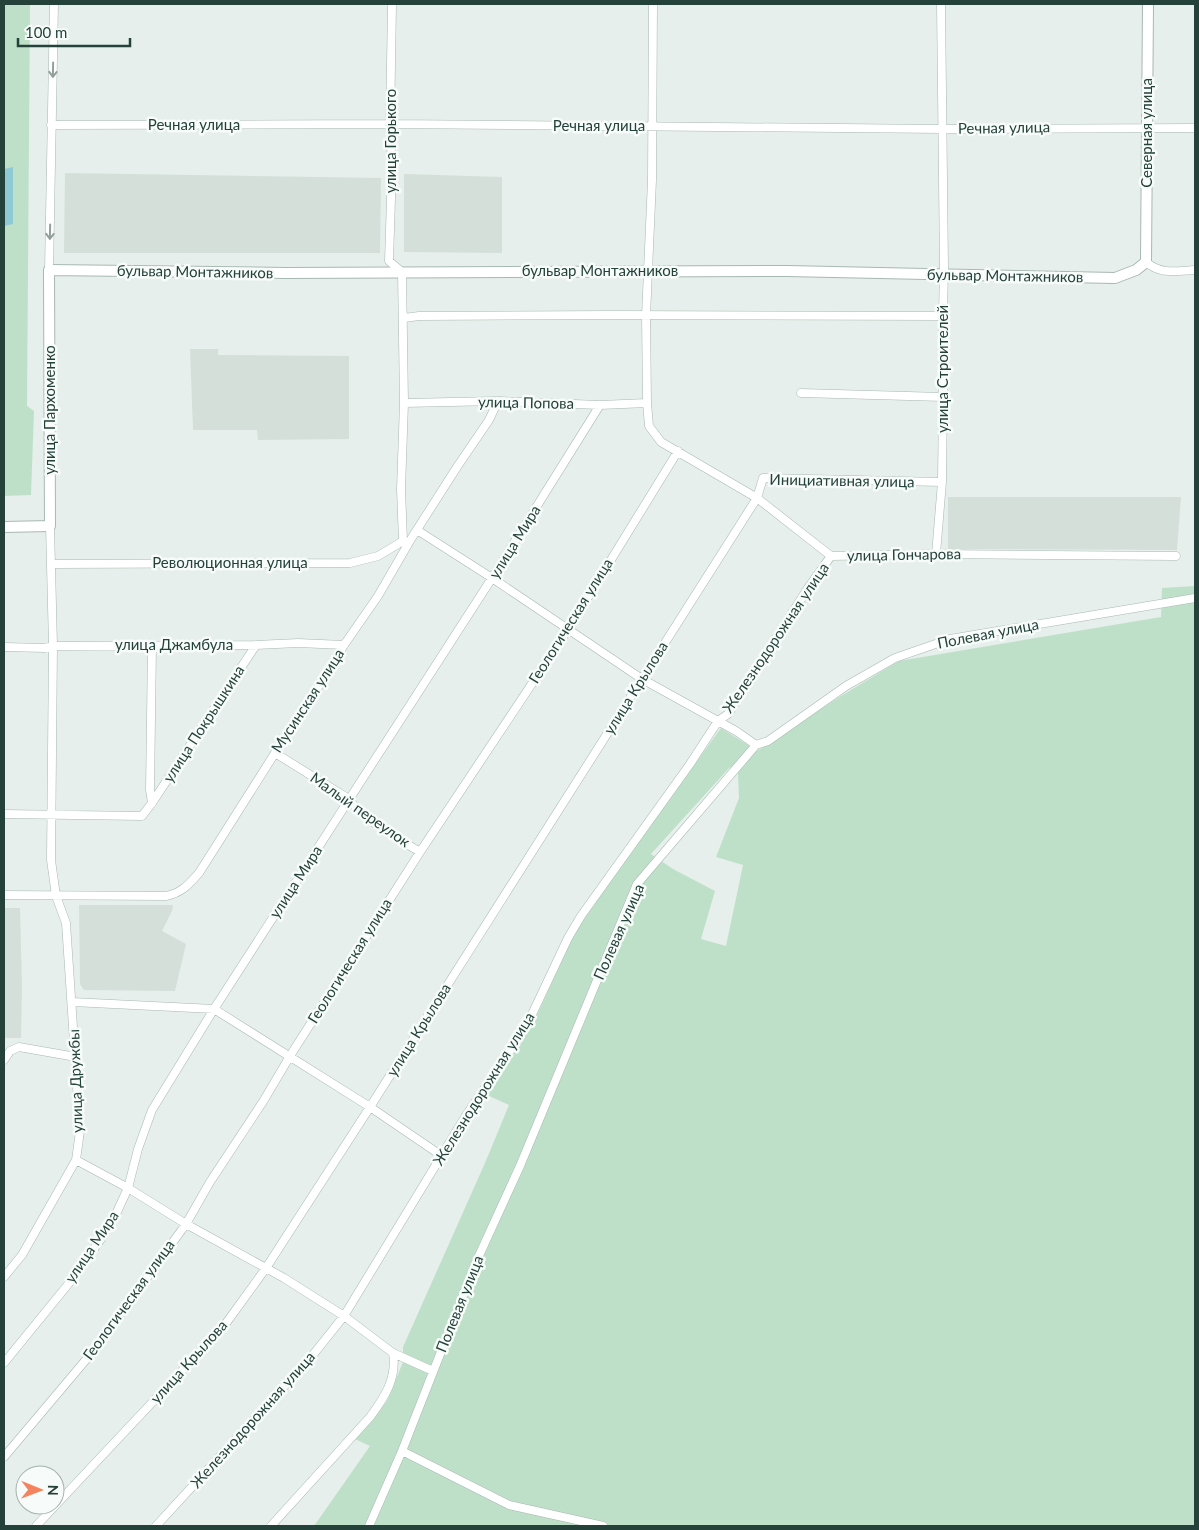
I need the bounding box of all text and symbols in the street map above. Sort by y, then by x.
scale bar [18,15,130,47]
text: 100 m [25,23,67,41]
one-way arrow [48,62,57,78]
street label: Северная улица [1137,78,1155,188]
street label: улица Горького [381,89,399,193]
street label: Речная улица [148,115,240,133]
street label: Речная улица [553,116,645,134]
street label: Речная улица [958,117,1050,137]
one-way arrow [45,224,55,240]
street label: бульвар Монтажников [117,261,273,281]
street label: бульвар Монтажников [522,261,678,279]
street label: бульвар Монтажников [927,265,1083,285]
street label: улица Строителей [933,305,951,433]
street label: улица Пархоменко [40,345,58,475]
street label: улица Попова [478,392,574,412]
street label: Инициативная улица [769,470,915,490]
street label: улица Мира [484,501,544,581]
street label: улица Гончарова [847,544,961,564]
street label: Революционная улица [152,553,308,571]
street label: Геологическая улица [524,555,616,686]
street label: Железнодорожная улица [718,559,832,716]
street label: Полевая улица [936,614,1040,652]
street label: улица Джамбула [115,635,233,653]
street label: улица Крылова [599,638,671,737]
street label: Мусинская улица [267,645,347,756]
street label: улица Покрышкина [159,662,248,785]
street label: Малый переулок [307,768,414,850]
street label: улица Мира [265,842,325,921]
street label: Полевая улица [589,881,647,982]
street label: Геологическая улица [303,895,395,1026]
street label: улица Крылова [382,980,454,1079]
street label: Железнодорожная улица [429,1009,538,1168]
street label: улица Дружбы [64,1029,86,1133]
street label: улица Мира [60,1207,122,1286]
street label: Геологическая улица [79,1236,178,1363]
street label: Полевая улица [431,1253,487,1355]
street label: улица Крылова [146,1316,230,1407]
street label: Железнодорожная улица [186,1347,318,1491]
north arrow [15,1465,65,1515]
text: N [45,1485,62,1496]

